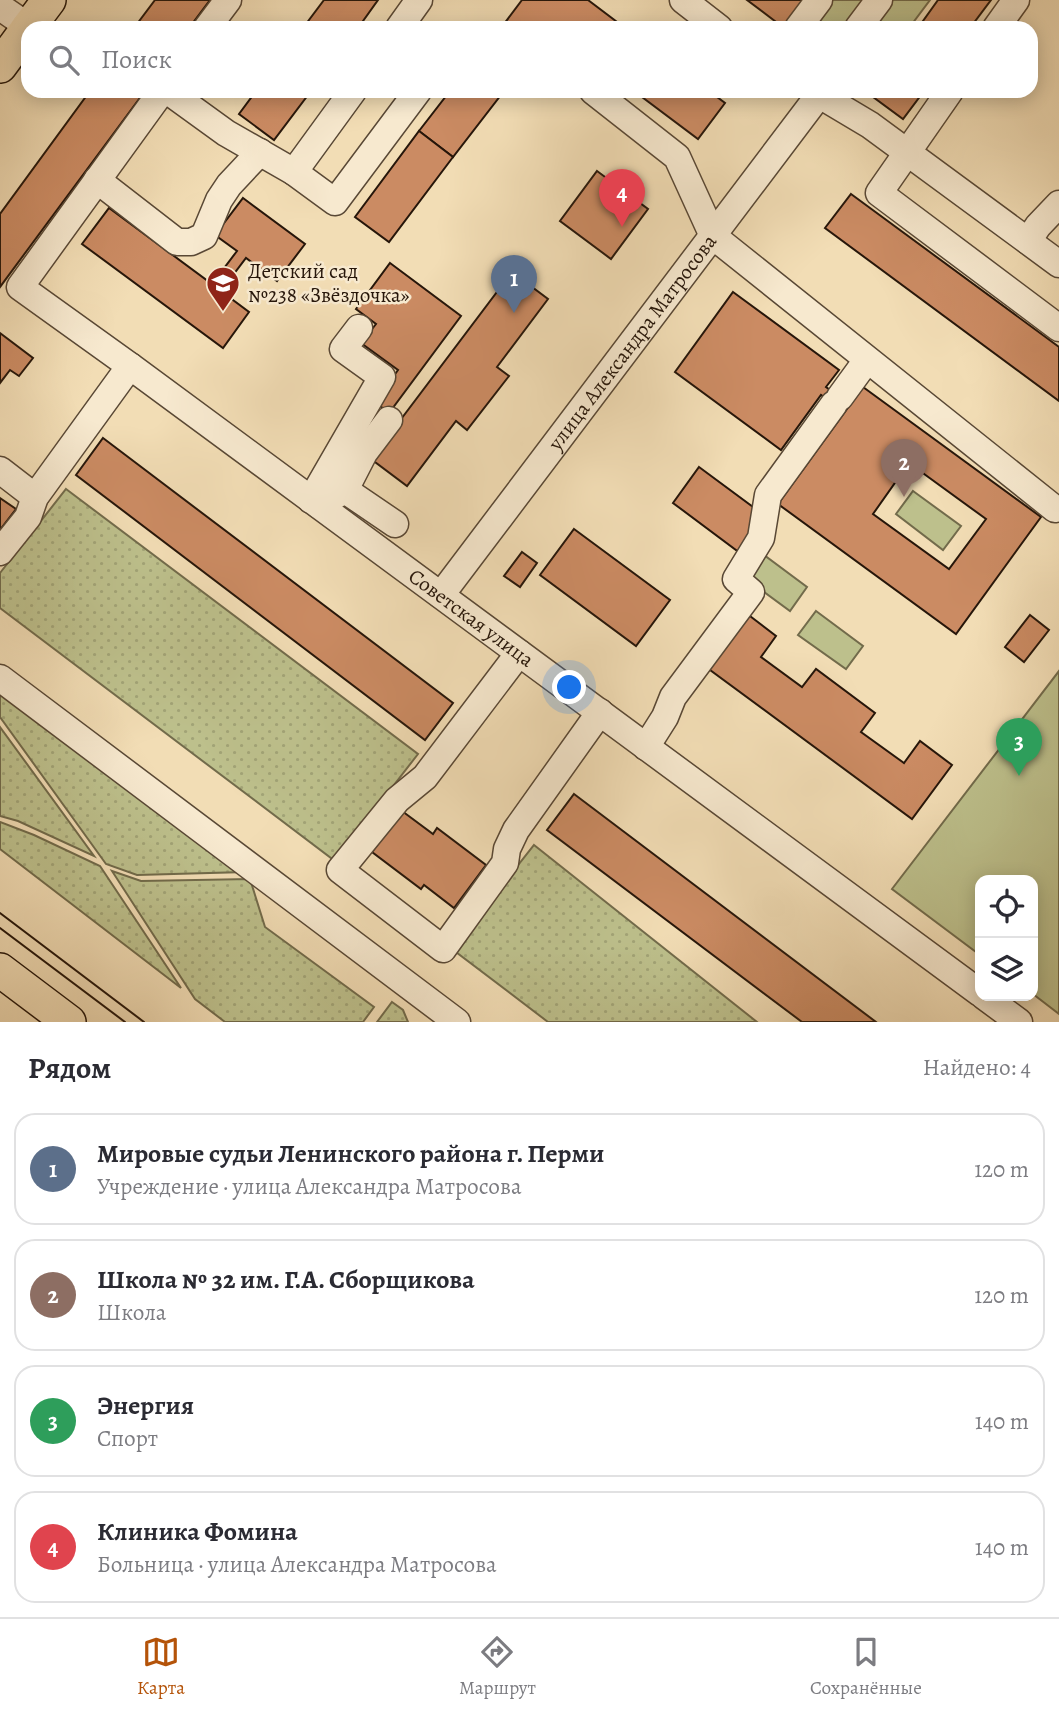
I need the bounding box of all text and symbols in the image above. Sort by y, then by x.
search box [21,21,1038,98]
icon: search [45,41,83,79]
text: Поиск [101,42,172,77]
pin: 4 [599,169,645,227]
street label: улица Александра Матросова [541,228,723,457]
pin: 1 [491,255,537,313]
place label: Детский сад №238 «Звёздочка» [248,257,410,309]
school or university icon: Детский сад №238 «Звёздочка» [204,264,242,313]
pin: 2 [881,439,927,497]
street label: Советская улица [403,562,540,674]
your location [552,670,586,704]
pin: 3 [996,718,1042,776]
map controls [975,875,1038,1001]
button: locate [975,875,1038,938]
button: layers [975,938,1038,1001]
text: Рядом [28,1048,111,1088]
text: Найдено: 4 [923,1052,1031,1083]
text: Мировые судьи Ленинского района г. Перми [97,1136,604,1171]
text: 1 [49,1154,57,1185]
text: 120 m [974,1154,1029,1185]
text: Учреждение · улица Александра Матросова [97,1171,522,1202]
text: Школа № 32 им. Г.А. Сборщикова [97,1262,475,1297]
text: 2 [47,1280,59,1311]
text: 120 m [974,1280,1029,1311]
text: Школа [97,1297,166,1328]
text: Энергия [97,1388,194,1423]
text: 3 [48,1406,58,1437]
text: 140 m [975,1406,1029,1437]
text: Спорт [97,1423,158,1454]
text: Клиника Фомина [97,1514,298,1549]
text: 4 [48,1532,58,1563]
text: 140 m [975,1532,1029,1563]
text: Больница · улица Александра Матросова [97,1549,497,1580]
tab: Карта [137,1633,185,1701]
tab: Маршрут [459,1633,536,1701]
tab: Сохранённые [810,1633,922,1701]

